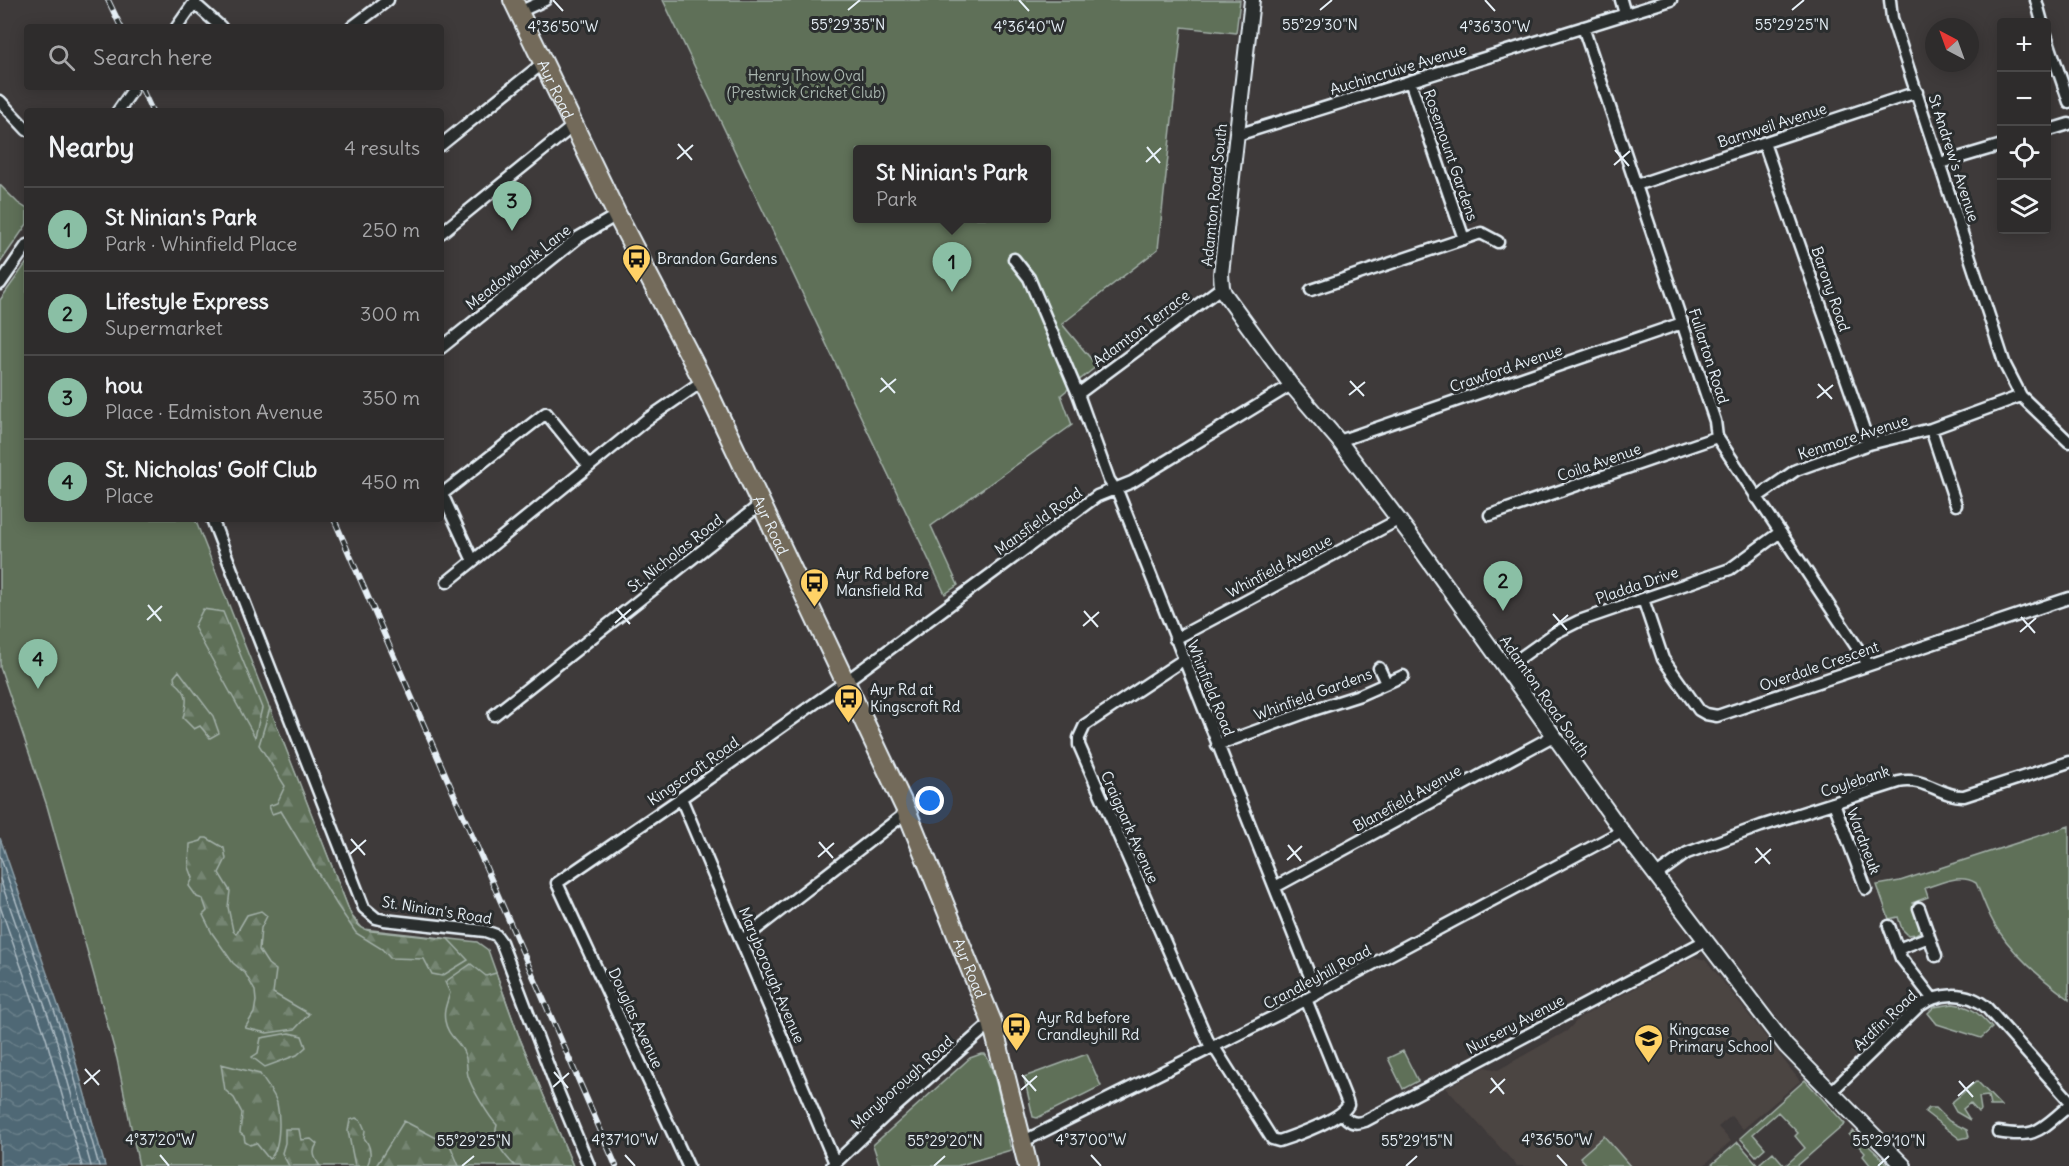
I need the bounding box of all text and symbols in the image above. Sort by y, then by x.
text: 55°29'35"N [811,15,885,34]
text: 55°29'30"N [1282,15,1358,34]
text: 55°29'25"N [1755,15,1829,34]
text: 4°36'50"W [528,17,599,36]
text: 4°36'40"W [994,17,1065,36]
text: 4°36'30"W [1460,17,1531,36]
north arrow [1925,18,1979,72]
map controls [1997,18,2051,234]
button: + [1997,18,2051,72]
search box [24,24,444,90]
street label: Auchincruive Avenue [1327,39,1469,99]
icon: search [45,41,78,74]
text: Search here [93,43,212,71]
street label: Ayr Road [534,57,578,122]
park label: Henry Thow Oval (Prestwick Cricket Club) [727,66,885,102]
button: − [1997,72,2051,126]
street label: Rosemount Gardens [1420,87,1482,223]
street label: St Andrew's Avenue [1924,92,1984,224]
street label: Barnweil Avenue [1715,98,1829,152]
street label: Adamton Road South [1197,122,1231,267]
button: locate [1997,126,2051,180]
text: Nearby [48,131,134,164]
text: 4 results [344,135,420,160]
popup [853,145,1051,223]
text: St Ninian's Park [876,158,1028,186]
button: layers [1997,180,2051,234]
pin: 3 [492,182,532,231]
text: Park [876,186,917,211]
text: St Ninian's Park [105,203,257,231]
text: 1 [64,217,71,242]
text: 250 m [362,217,420,242]
street label: Meadowbank Lane [462,220,574,314]
text: Park · Whinfield Place [105,231,297,256]
bus stop icon: Brandon Gardens [620,242,652,284]
pin: 1 [932,242,972,292]
street label: Barony Road [1808,244,1854,334]
place label: Brandon Gardens [657,249,777,268]
street label: Adamton Terrace [1089,285,1193,371]
text: Lifestyle Express [105,287,269,315]
text: 2 [62,301,73,326]
text: 300 m [360,301,420,326]
street label: Fullarton Road [1685,306,1733,406]
text: Supermarket [105,315,223,340]
street label: Crawford Avenue [1447,340,1565,396]
text: hou [105,371,143,399]
text: 3 [62,385,73,410]
text: 350 m [362,385,420,410]
text: Place · Edmiston Avenue [105,399,323,424]
street label: Kenmore Avenue [1795,410,1911,464]
street label: Coila Avenue [1555,439,1643,485]
text: St. Nicholas' Golf Club [105,455,317,483]
text: 4 [62,469,73,494]
text: 450 m [361,469,420,494]
text: Place [105,483,153,508]
street label: Mansfield Road [991,483,1086,559]
street label: Ayr Road [749,492,793,558]
street label: St. Nicholas Road [624,510,727,596]
street label: Whinfield Avenue [1223,530,1335,602]
pin: 2 [1484,562,1522,611]
street label: Pladda Drive [1593,562,1681,608]
place label: Ayr Rd before Mansfield Rd [836,564,929,600]
bus stop icon: Ayr Rd before Mansfield Rd [799,566,831,608]
street label: Adamton Road South [1496,632,1594,761]
street label: Whinfield Road [1183,637,1239,739]
street label: Overdale Crescent [1757,637,1881,695]
pin: 4 [18,640,57,689]
street label: Whinfield Gardens [1251,664,1375,724]
place label: Ayr Rd at Kingscroft Rd [870,680,960,716]
bus stop icon: Ayr Rd at Kingscroft Rd [833,682,865,724]
street label: Kingscroft Road [644,732,742,810]
street label: Blanefield Avenue [1350,760,1464,836]
street label: Coylebank [1818,761,1892,801]
street label: Craigpark Avenue [1097,768,1163,886]
your location [915,786,944,815]
street label: Wardneuk [1843,805,1885,877]
street label: St. Ninian's Road [381,892,493,928]
street label: Maryborough Avenue [735,904,809,1046]
street label: Ayr Road [950,935,991,1001]
street label: Crandleyhill Road [1260,941,1374,1013]
street label: Douglas Avenue [604,965,668,1071]
street label: Ardfin Road [1849,986,1921,1054]
street label: Nursery Avenue [1463,990,1567,1058]
place label: Ayr Rd before Crandleyhill Rd [1037,1008,1140,1044]
bus stop icon: Ayr Rd before Crandleyhill Rd [1000,1010,1032,1052]
place label: Kingcase Primary School [1669,1020,1772,1056]
school or university icon: Kingcase Primary School [1632,1022,1664,1064]
street label: Maryborough Road [847,1031,957,1133]
text: 4°37'20"W [125,1130,195,1149]
text: 4°37'10"W [592,1130,659,1149]
text: 4°37'00"W [1056,1130,1127,1149]
text: 4°36'50"W [1522,1130,1593,1149]
text: 55°29'25"N [437,1131,511,1150]
text: 55°29'20"N [907,1131,983,1150]
text: 55°29'15"N [1381,1131,1453,1150]
text: 55°29'10"N [1852,1131,1926,1150]

